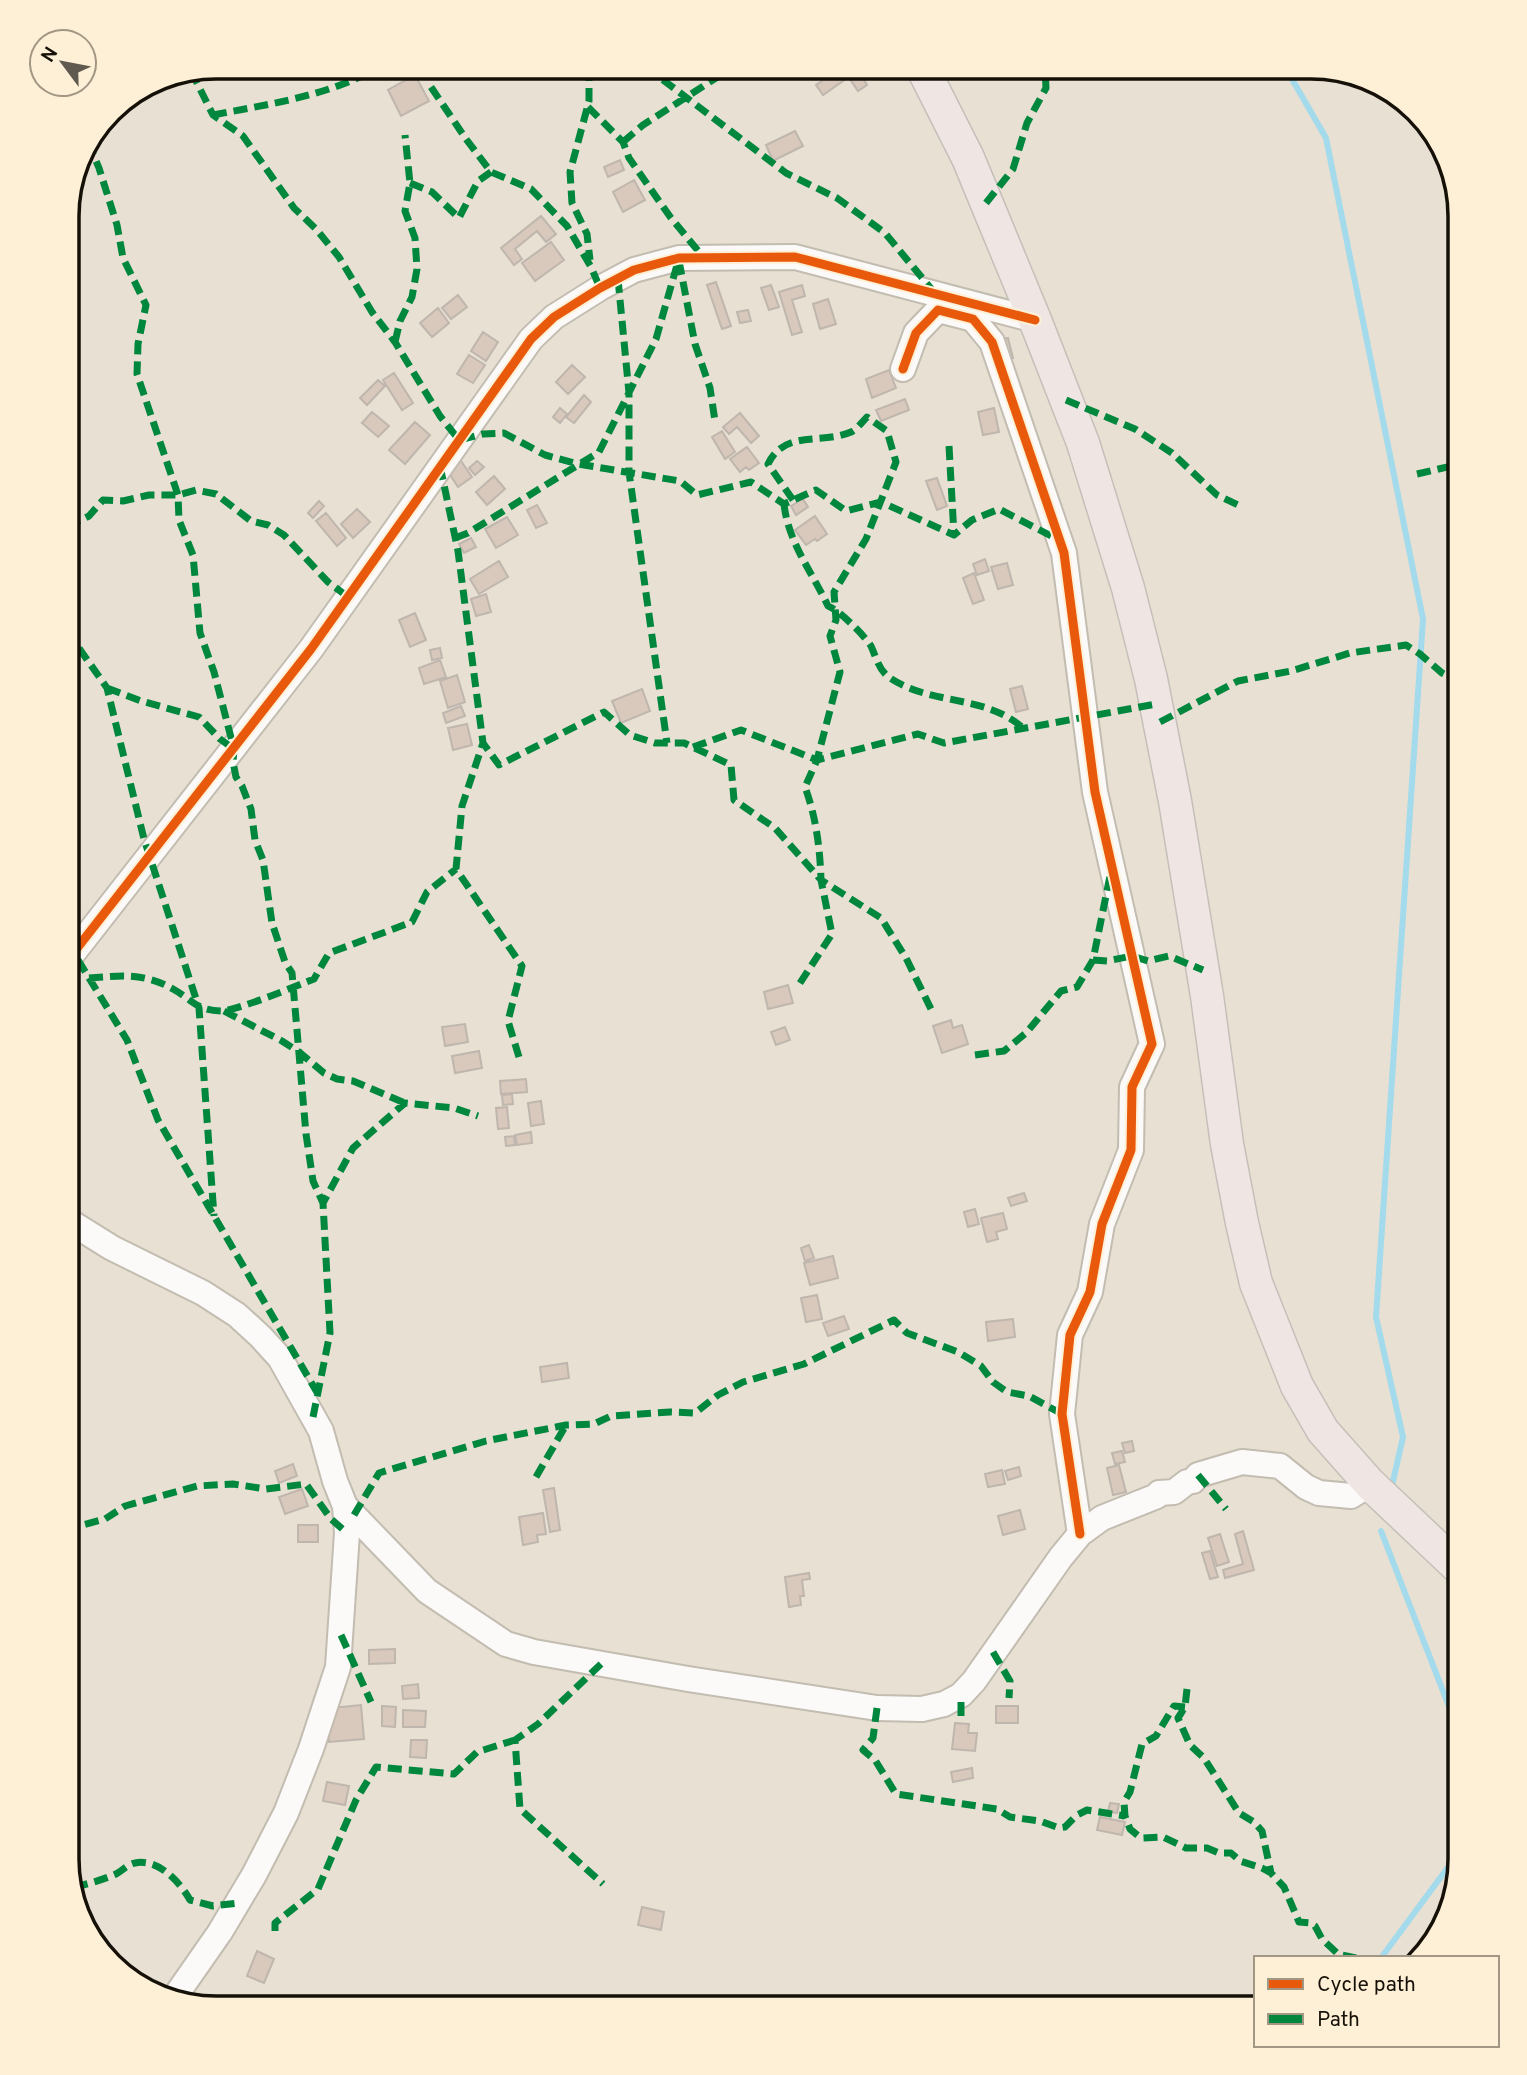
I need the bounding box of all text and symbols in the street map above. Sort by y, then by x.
north arrow [28,28,98,98]
text: N [36,43,64,67]
legend [1254,1956,1499,2047]
text: Cycle path [1317,1972,1416,1999]
text: Path [1317,2007,1360,2034]

